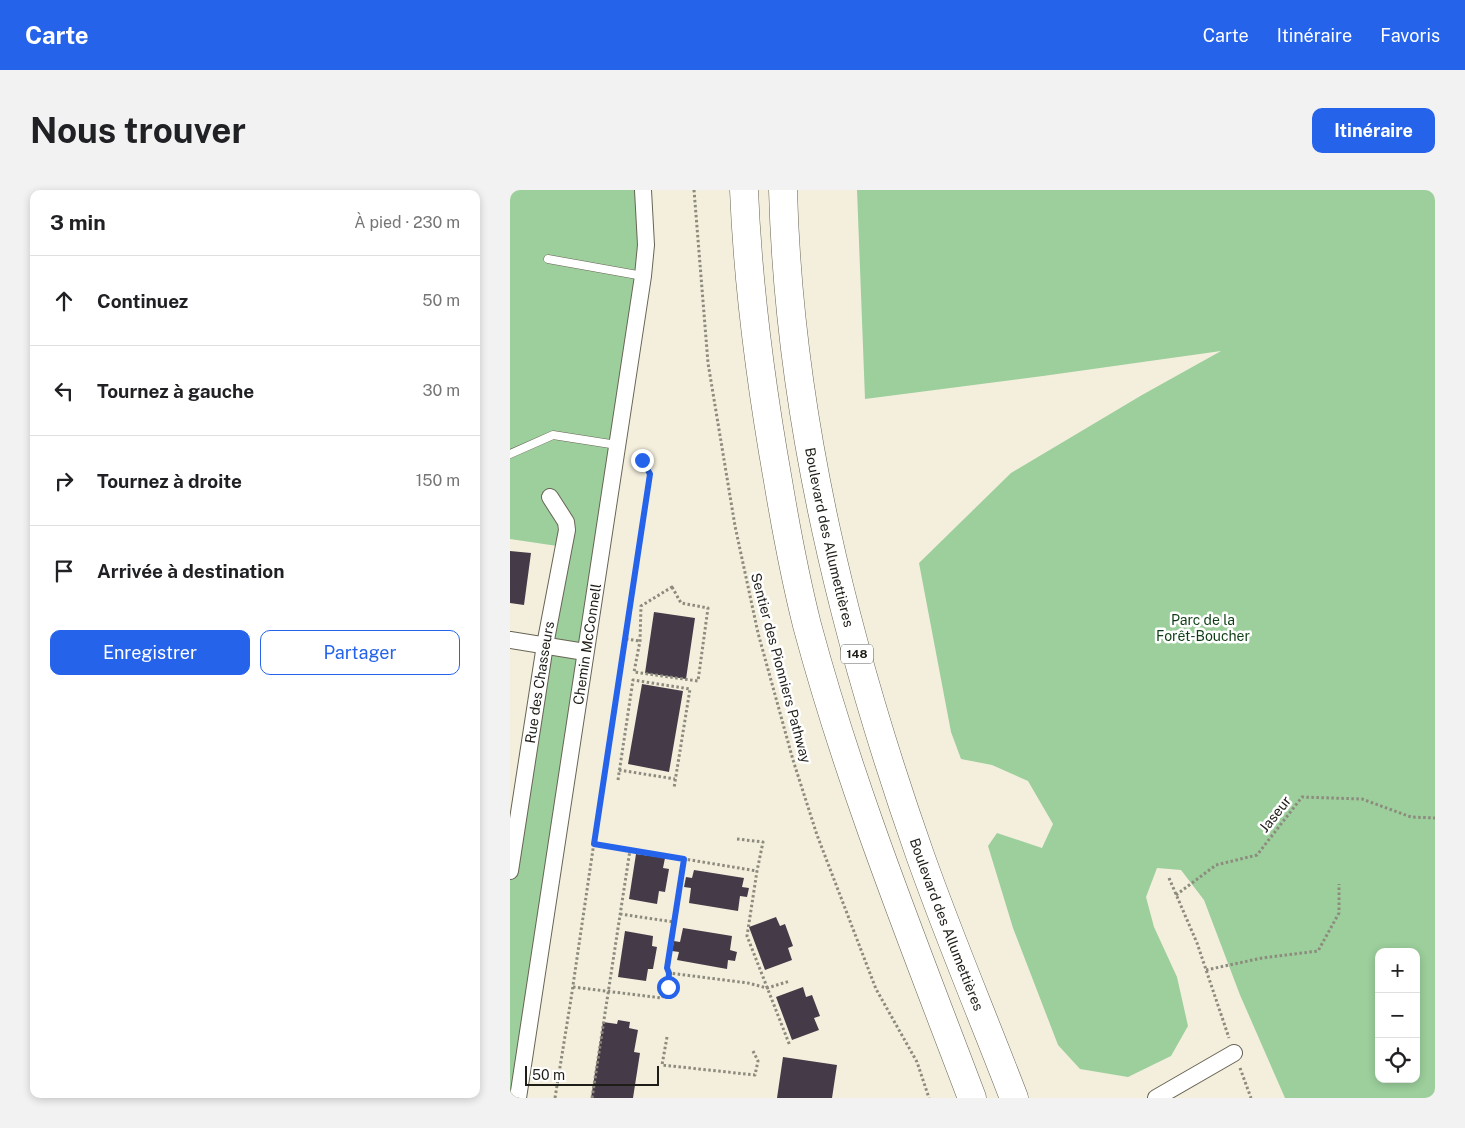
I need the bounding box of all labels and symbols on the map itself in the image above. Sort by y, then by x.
street label: Boulevard des Allumettières [802,446,857,629]
route end [631,449,654,472]
street label: Sentier des Pionniers Pathway [748,571,814,765]
street label: Chemin McConnell [570,582,604,706]
park label: Parc de la Forêt-Boucher [1156,612,1250,644]
street label: Rue des Chasseurs [522,620,557,744]
road number: 148 [841,644,873,664]
street label: Jaseur [1256,793,1294,835]
street label: Boulevard des Allumettières [907,836,987,1013]
route start [657,976,680,999]
scale bar [525,1063,659,1086]

